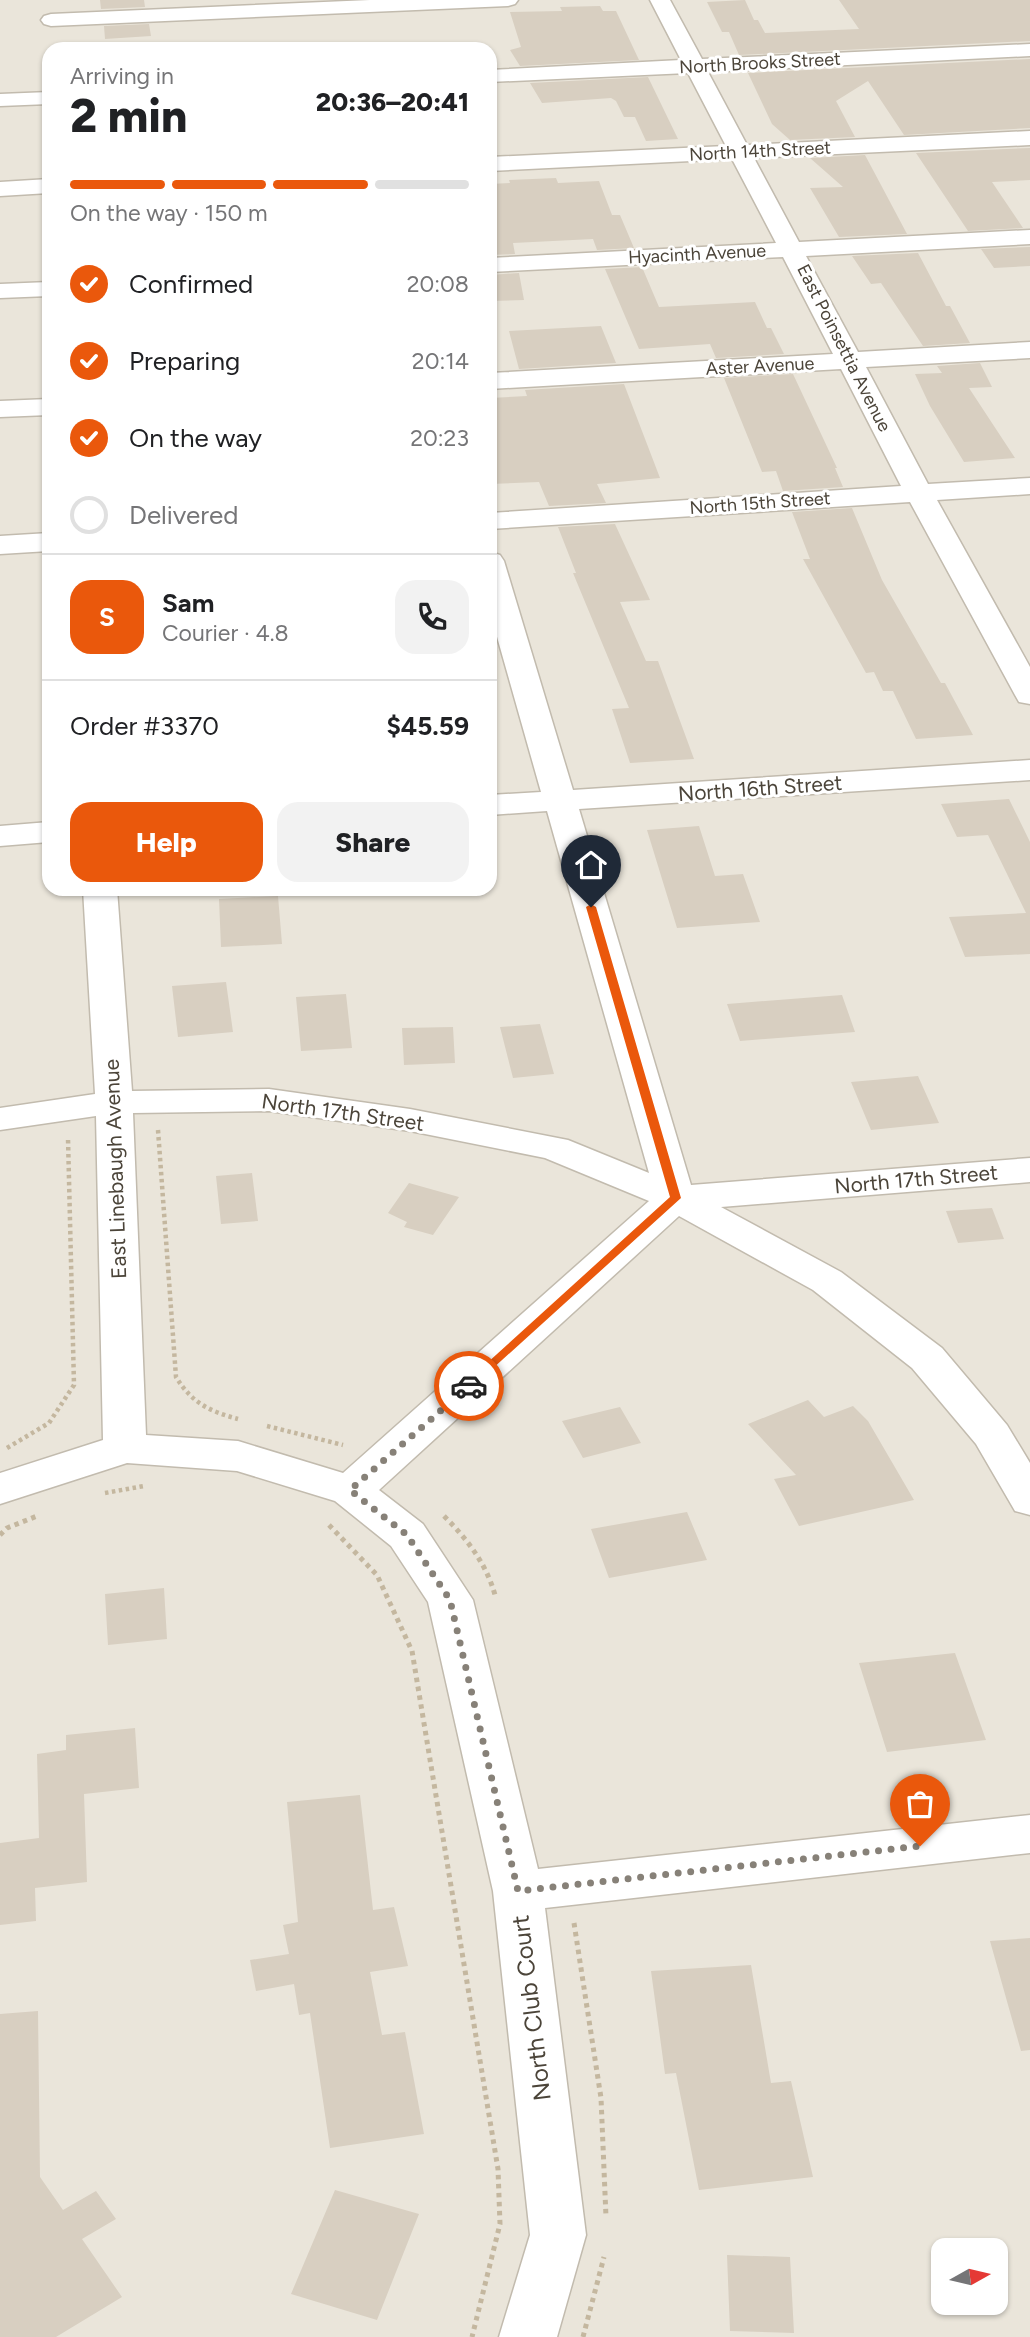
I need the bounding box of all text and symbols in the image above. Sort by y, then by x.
street label: North Brooks Street [679,48,841,78]
text: Arriving in [70,62,174,90]
text: 20:36–20:41 [316,86,469,118]
text: 2 min [70,88,187,144]
street label: North 14th Street [688,136,832,166]
text: On the way · 150 m [70,199,267,227]
street label: Hyacinth Avenue [627,239,767,269]
street label: East Poinsettia Avenue [792,261,896,436]
icon: check [70,265,108,303]
text: Confirmed [129,268,253,300]
text: 20:08 [407,270,469,298]
icon: check [70,342,108,380]
text: Preparing [129,345,240,377]
text: 20:14 [412,347,469,375]
street label: Aster Avenue [705,352,815,380]
icon: check [70,419,108,457]
text: On the way [129,422,262,454]
text: 20:23 [410,424,469,452]
street label: North 15th Street [689,487,831,519]
text: Delivered [129,499,238,531]
button: phone [395,580,469,654]
text: Sam [162,587,214,619]
text: S [99,601,115,633]
text: Courier · 4.8 [162,619,289,647]
text: Order #3370 [70,710,219,742]
text: $45.59 [386,710,469,742]
street label: North 16th Street [677,770,843,806]
button: Help [70,802,263,882]
button: Share [277,802,469,882]
pin [561,835,621,907]
icon: home [572,846,610,884]
street label: East Linebaugh Avenue [99,1059,131,1279]
street label: North 17th Street [260,1088,426,1136]
street label: North 17th Street [833,1159,999,1199]
courier [434,1351,504,1421]
icon: car [450,1367,488,1405]
pin [890,1774,950,1846]
icon: bag [901,1785,939,1823]
street label: North Club Court [505,1914,557,2102]
north arrow [931,2238,1008,2315]
map controls [931,2238,1008,2315]

